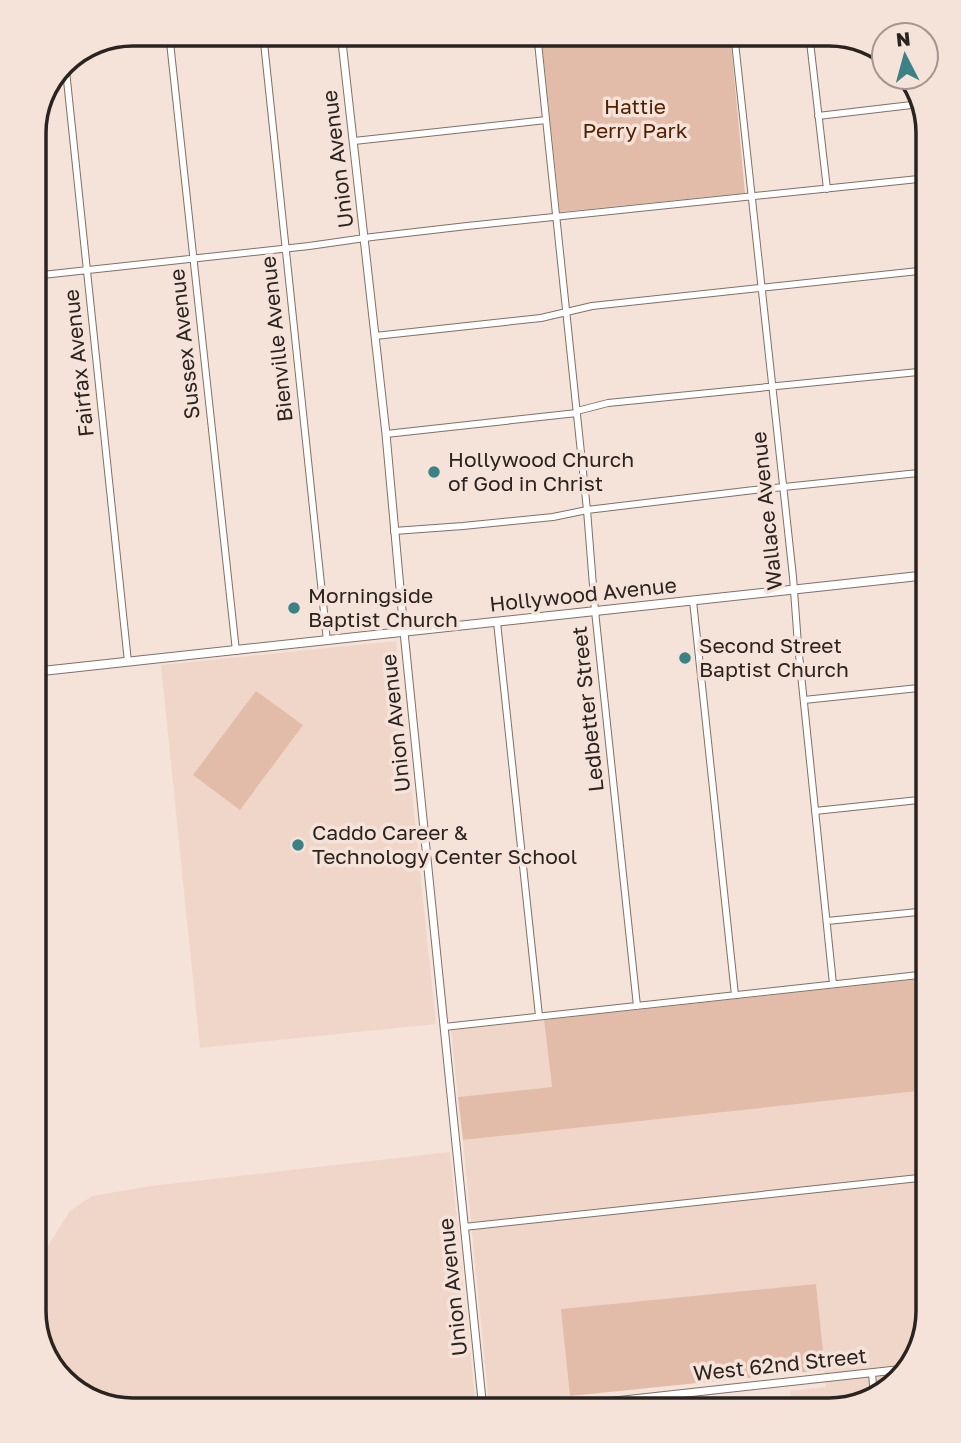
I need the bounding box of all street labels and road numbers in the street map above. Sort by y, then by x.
street label: Union Avenue [316,89,358,230]
street label: Bienville Avenue [254,255,298,423]
street label: Sussex Avenue [163,268,205,421]
street label: Fairfax Avenue [57,288,99,438]
street label: Wallace Avenue [745,430,787,592]
street label: Hollywood Avenue [488,571,678,617]
street label: Ledbetter Street [565,625,609,793]
street label: Union Avenue [375,653,415,793]
street label: Union Avenue [432,1217,472,1357]
street label: West 62nd Street [692,1342,868,1386]

